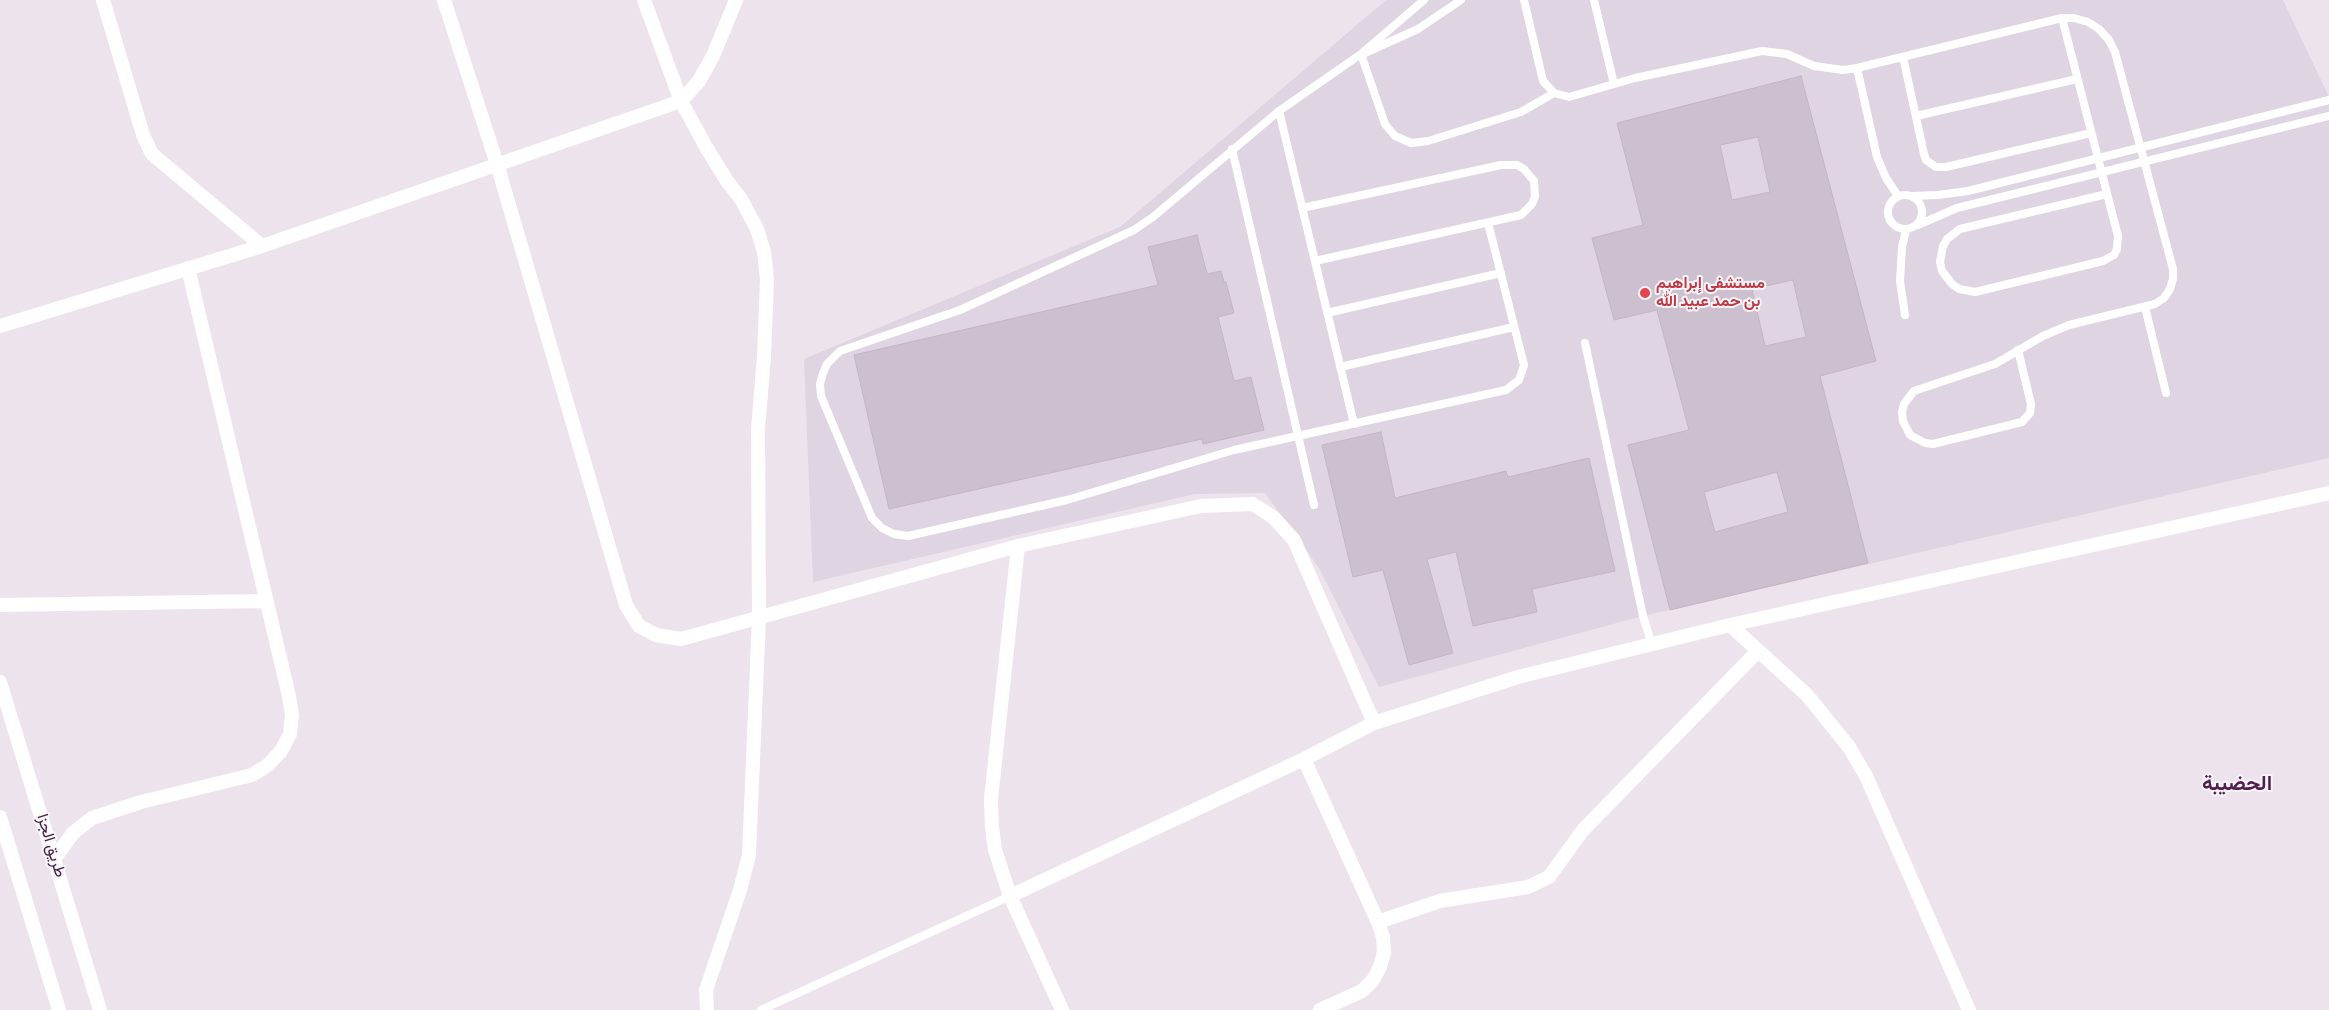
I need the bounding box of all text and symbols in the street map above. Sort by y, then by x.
place label: مستشفى إبراهيم بن حمد عبيد الله [1656,274,1765,312]
marker: مستشفى إبراهيم بن حمد عبيد الله [1638,286,1652,300]
district label: الحضيبة [2202,772,2272,798]
street label: طريق الجزا [31,812,69,880]

